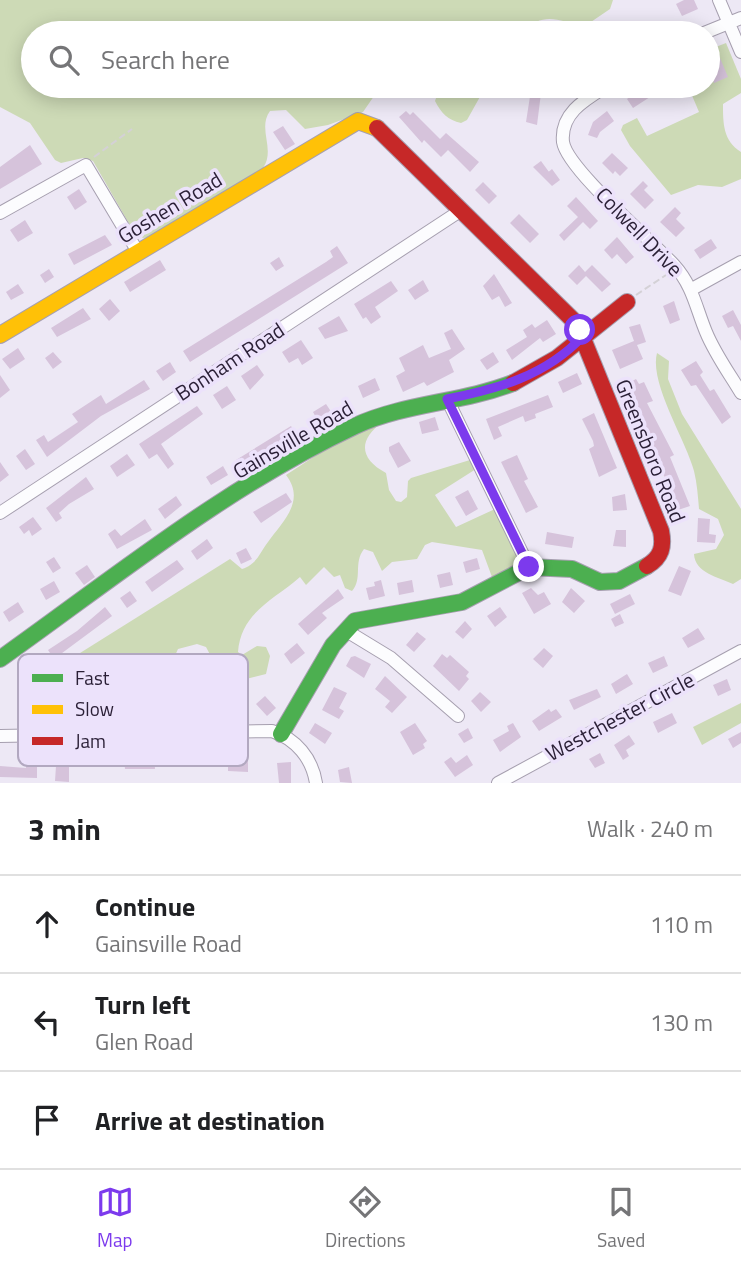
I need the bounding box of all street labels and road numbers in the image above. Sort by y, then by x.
street label: Goshen Road [111,163,228,251]
street label: Colwell Drive [589,179,691,283]
street label: Bonham Road [168,314,290,409]
street label: Greensboro Road [608,374,694,527]
street label: Gainsville Road [226,392,359,487]
street label: Westchester Circle [539,663,700,769]

